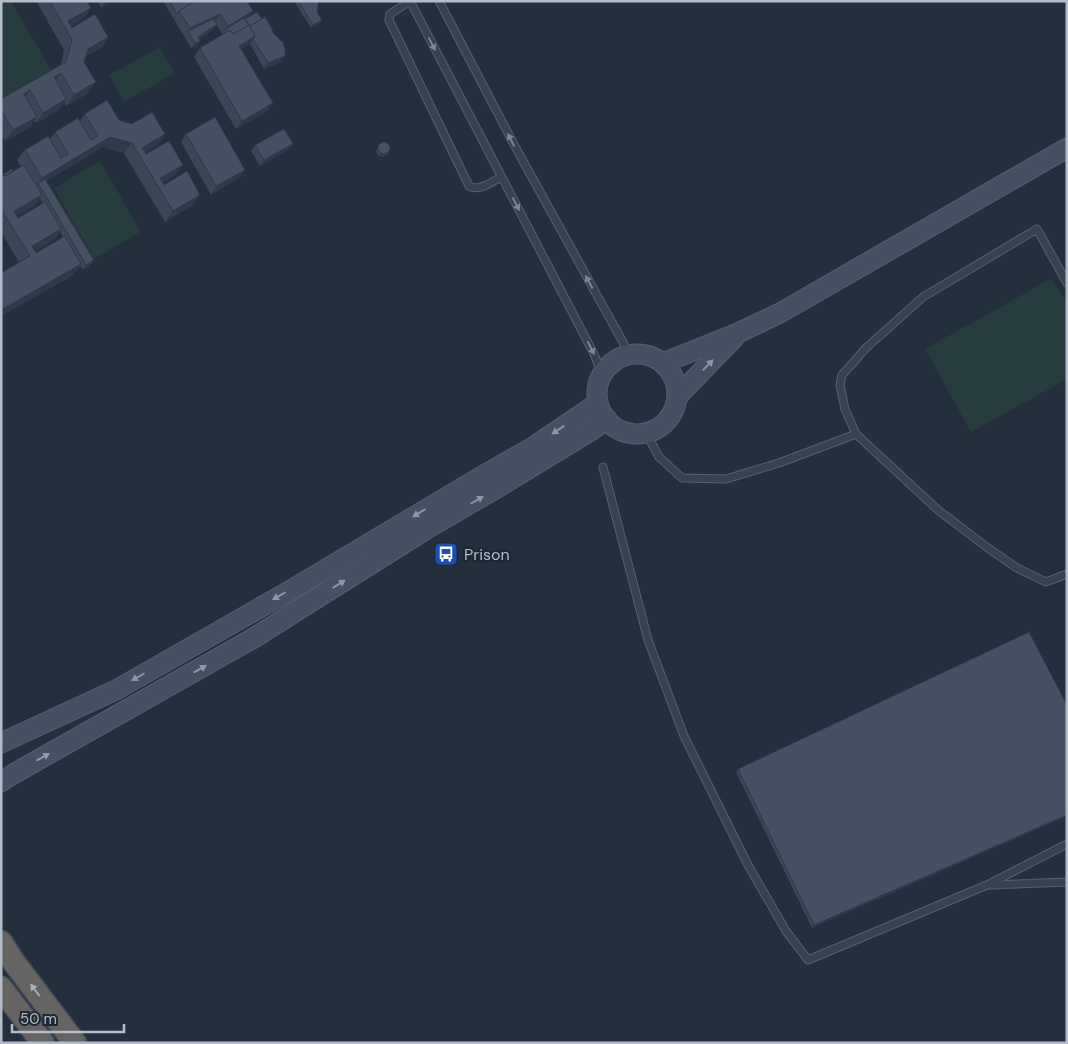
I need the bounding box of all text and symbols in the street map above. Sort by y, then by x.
one-way arrow [428,37,436,52]
one-way arrow [507,132,515,147]
one-way arrow [512,197,520,211]
one-way arrow [585,275,594,289]
one-way arrow [587,341,595,355]
one-way arrow [701,359,713,371]
one-way arrow [551,425,565,435]
one-way arrow [471,495,484,504]
one-way arrow [412,509,425,518]
bus stop icon: Prison [433,541,459,567]
place label: Prison [464,544,510,565]
one-way arrow [332,580,345,589]
one-way arrow [272,592,285,601]
one-way arrow [193,664,206,673]
one-way arrow [131,673,145,682]
one-way arrow [36,753,50,761]
one-way arrow [29,984,40,997]
scale bar [12,1002,125,1034]
text: 50 m [20,1009,57,1029]

